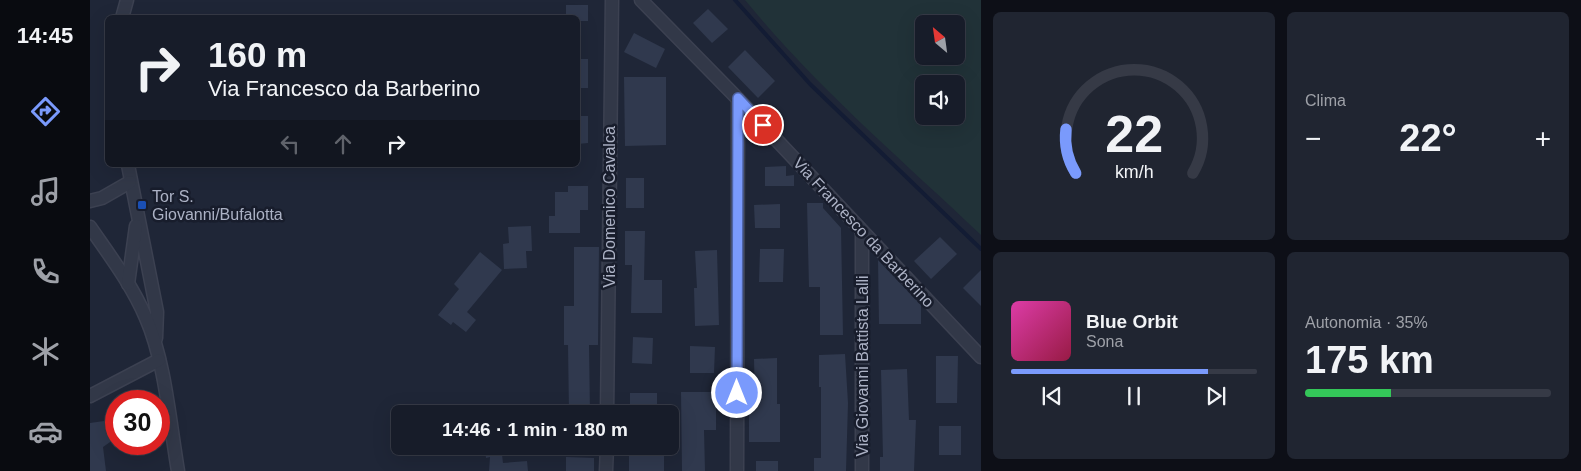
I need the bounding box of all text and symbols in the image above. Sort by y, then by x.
north arrow [915,15,965,65]
map controls [915,15,965,125]
text: 14:45 [17,23,73,48]
icon: right [125,35,190,100]
text: 160 m [208,35,307,74]
button: sound [915,75,965,125]
text: Via Francesco da Barberino [208,76,480,101]
text: Clima [1305,92,1346,109]
icon: directions [28,94,63,129]
pin [742,104,784,146]
text: 22 [1105,105,1163,163]
icon: arrive [749,111,777,139]
text: 22° [1399,117,1457,159]
text: − [1305,123,1321,154]
text: + [1535,123,1551,154]
street label: Via Domenico Cavalca [601,126,618,288]
icon: left [276,130,304,158]
icon: ahead [329,130,357,158]
icon: right [382,130,410,158]
street label: Via Francesco da Barberino [790,154,937,311]
text: km/h [1115,162,1153,182]
icon: music [28,174,63,209]
place label: Tor S. Giovanni/Bufalotta [152,188,283,223]
marker: Tor S. Giovanni/Bufalotta [136,199,148,211]
icon: phone [28,254,63,289]
street label: Via Giovanni Battista Lalli [854,275,871,457]
text: Blue Orbit [1086,311,1178,332]
text: Autonomia · 35% [1305,314,1428,331]
text: Sona [1086,333,1123,350]
icon: climate [28,334,63,369]
text: 175 km [1305,339,1434,381]
position arrow [710,366,762,418]
icon: previous [1038,382,1066,410]
icon: pause [1120,382,1148,410]
icon: next [1202,382,1230,410]
speed limit sign: 30 [105,390,170,455]
icon: car [28,414,63,449]
text: 14:46 · 1 min · 180 m [442,419,628,440]

